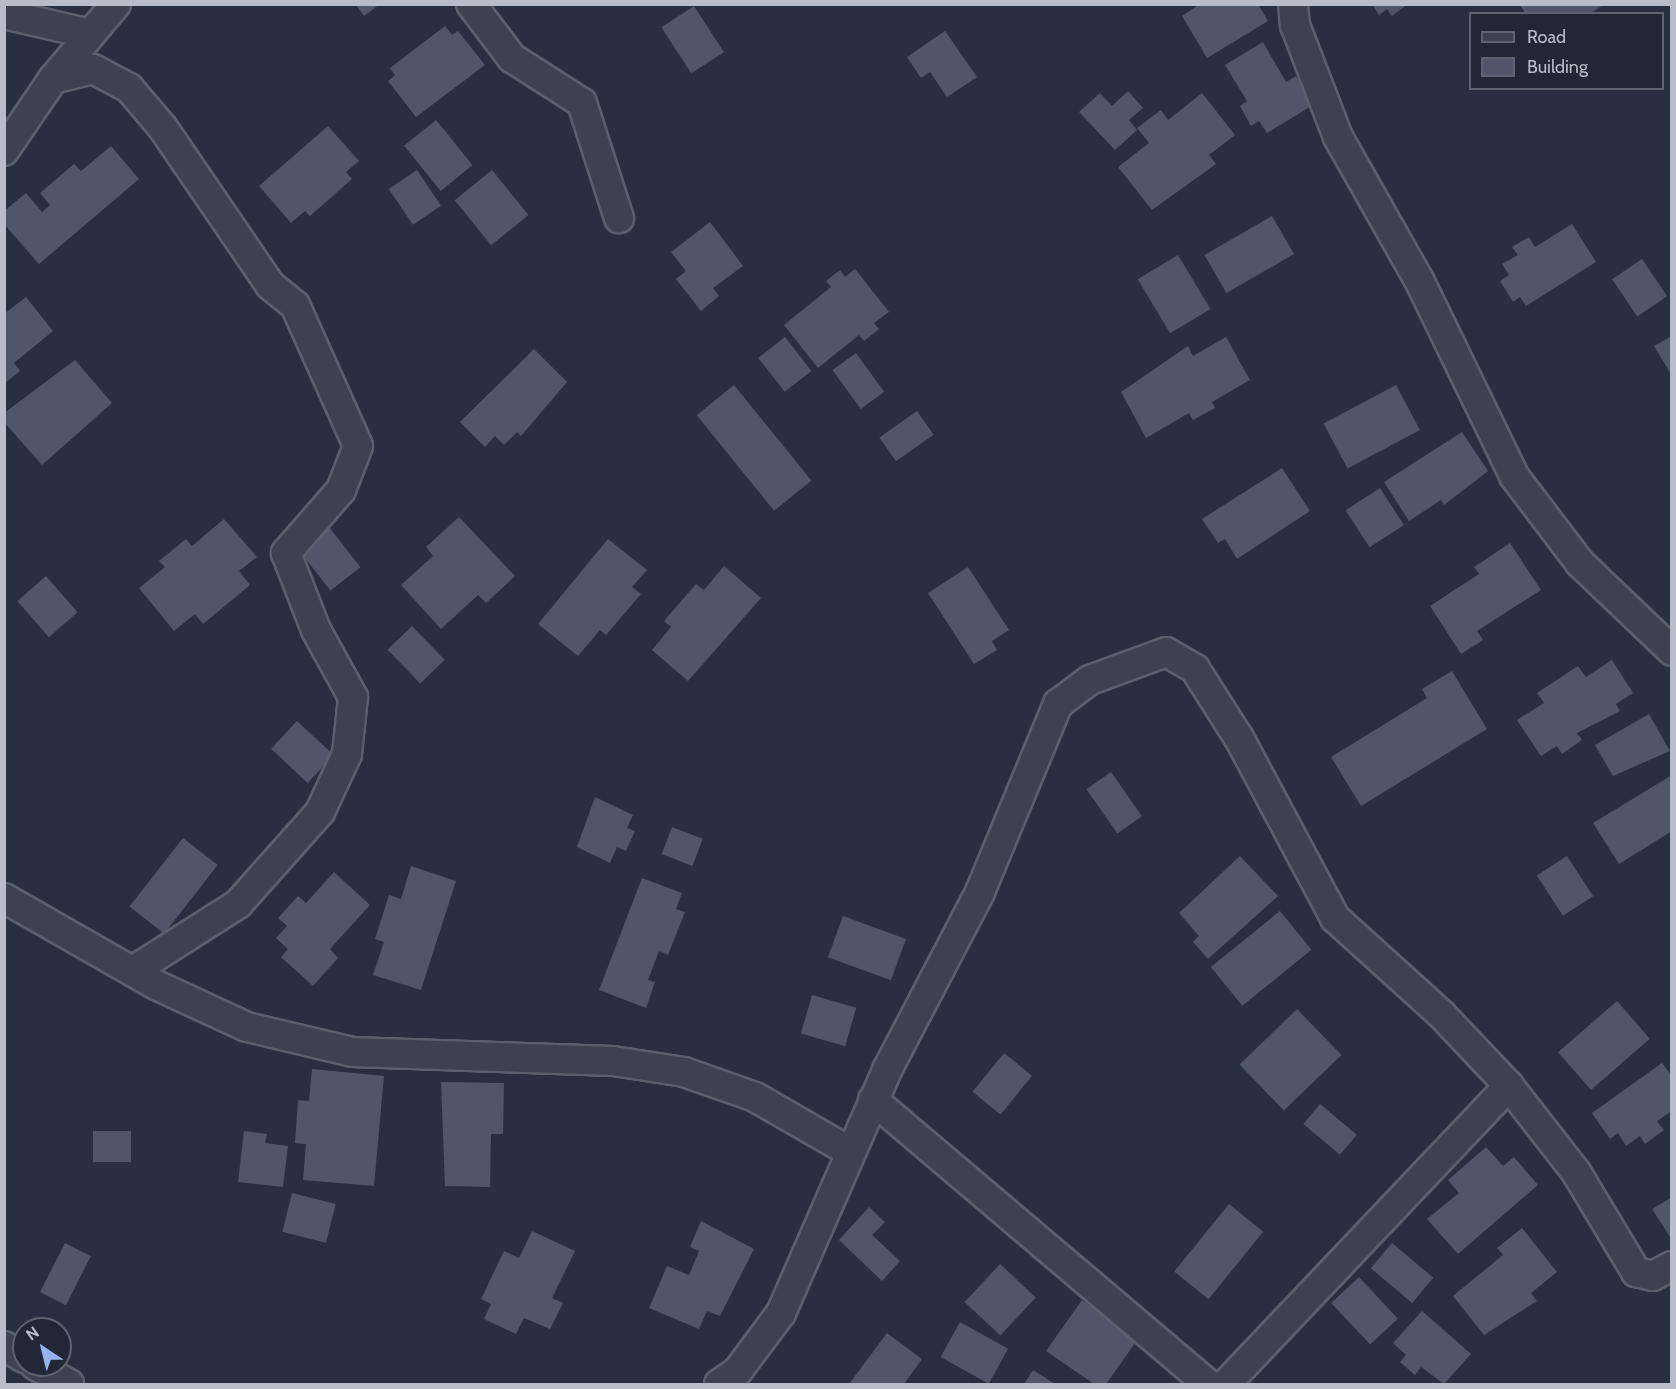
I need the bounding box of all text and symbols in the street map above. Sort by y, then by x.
legend [1469,12,1664,90]
text: Road [1527,26,1566,48]
text: Building [1527,56,1588,78]
north arrow [12,1317,72,1377]
text: N [22,1322,43,1345]

